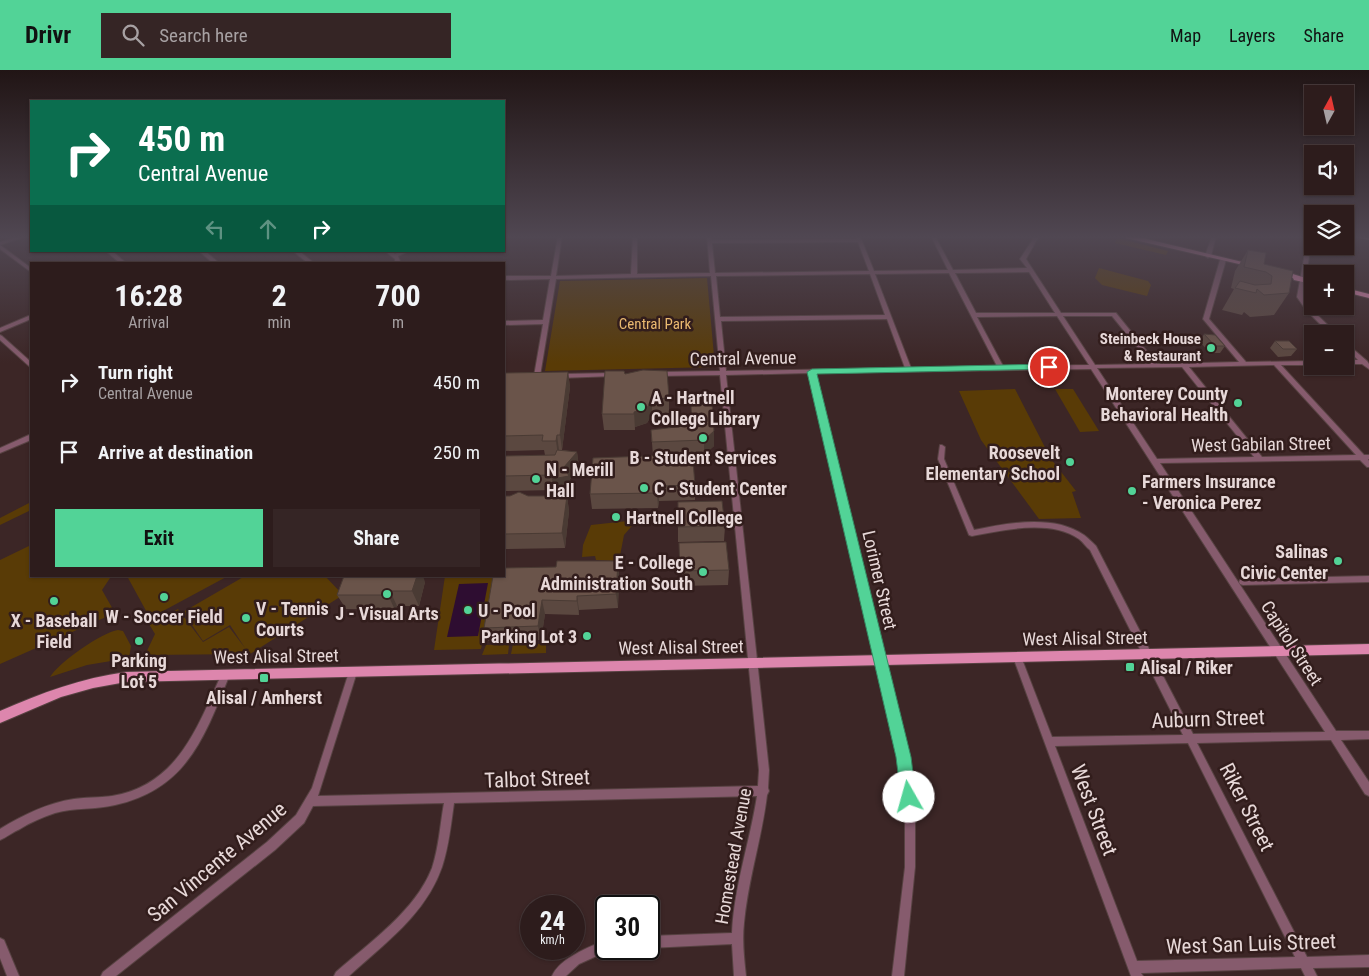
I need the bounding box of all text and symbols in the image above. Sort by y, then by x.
search box [101,13,451,58]
text: Drivr [25,21,71,49]
icon: search [119,21,147,49]
text: Search here [159,24,248,47]
text: Map [1170,25,1201,46]
text: Layers [1229,25,1276,46]
text: Share [1304,25,1344,46]
north arrow [1304,85,1354,135]
map controls [1304,85,1354,375]
text: 450 m [138,119,225,160]
icon: right [55,120,120,185]
button: sound [1304,145,1354,195]
text: Central Avenue [138,161,268,186]
button: layers [1304,205,1354,255]
icon: left [201,215,229,243]
icon: ahead [254,215,282,243]
icon: right [307,215,335,243]
button: + [1304,265,1354,315]
text: 16:28 [114,278,183,313]
text: 2 [272,278,287,313]
text: 700 [375,278,421,313]
text: Arrival [128,313,169,332]
text: min [267,313,291,332]
text: m [392,313,404,332]
park label: Central Park [619,315,691,333]
button: − [1304,325,1354,375]
place label: Steinbeck House & Restaurant [1100,330,1201,365]
marker: Steinbeck House & Restaurant [1205,342,1217,354]
pin [1028,346,1070,388]
street label: Central Avenue [690,347,796,369]
icon: arrive [1035,353,1063,381]
text: Turn right [98,361,173,384]
icon: right [55,368,83,396]
text: 450 m [433,371,480,394]
place label: Monterey County Behavioral Health [1101,383,1228,425]
text: Central Avenue [98,384,193,403]
place label: A - Hartnell College Library [651,387,760,429]
marker: Monterey County Behavioral Health [1232,397,1244,409]
marker: A - Hartnell College Library [635,401,647,413]
marker: B - Student Services [697,432,709,444]
street label: West Gabilan Street [1191,432,1331,456]
icon: arrive [55,438,83,466]
text: Arrive at destination [98,441,253,464]
text: 250 m [433,441,480,464]
place label: Roosevelt Elementary School [926,442,1060,484]
place label: B - Student Services [629,447,777,468]
marker: Roosevelt Elementary School [1064,456,1076,468]
place label: N - Merill Hall [546,459,614,501]
place label: Farmers Insurance - Veronica Perez [1142,471,1276,513]
marker: N - Merill Hall [530,473,542,485]
place label: C - Student Center [654,478,787,499]
marker: C - Student Center [638,482,650,494]
marker: Farmers Insurance - Veronica Perez [1126,485,1138,497]
place label: Hartnell College [626,507,743,528]
button: Exit [55,509,263,567]
button: Share [273,509,480,567]
marker: Hartnell College [610,511,622,523]
street label: Lorimer Street [858,528,902,632]
place label: Salinas Civic Center [1240,541,1328,583]
place label: E - College Administration South [540,552,693,594]
marker: Salinas Civic Center [1332,555,1344,567]
marker: E - College Administration South [697,566,709,578]
marker: J - Visual Arts [381,588,393,600]
marker: W - Soccer Field [158,591,170,603]
marker: X - Baseball Field [48,595,60,607]
street label: Capitol Street [1257,597,1327,689]
place label: V - Tennis Courts [256,598,329,640]
place label: U - Pool [478,600,536,621]
place label: J - Visual Arts [335,603,439,624]
marker: U - Pool [462,604,474,616]
place label: W - Soccer Field [105,606,223,627]
place label: X - Baseball Field [11,610,97,652]
marker: V - Tennis Courts [240,612,252,624]
place label: Parking Lot 3 [481,626,577,647]
street label: West Alisal Street [1022,626,1148,650]
marker: Parking Lot 3 [581,630,593,642]
marker: Parking Lot 5 [133,635,145,647]
street label: West Alisal Street [618,635,744,659]
street label: West Alisal Street [213,644,339,668]
place label: Parking Lot 5 [111,650,167,692]
place label: Alisal / Riker [1140,657,1233,678]
marker: Alisal / Riker [1124,661,1136,673]
marker: Alisal / Amherst [258,672,270,684]
place label: Alisal / Amherst [206,687,323,708]
street label: Auburn Street [1151,705,1265,733]
street label: Riker Street [1215,759,1279,855]
street label: West Street [1066,761,1122,859]
street label: Talbot Street [484,765,590,793]
position arrow [882,770,934,822]
street label: Homestead Avenue [711,786,755,926]
street label: San Vincente Avenue [143,797,291,927]
speed limit sign: 30 [595,895,660,960]
text: 24 [540,907,565,936]
street label: West San Luis Street [1166,929,1336,959]
text: km/h [540,933,565,947]

